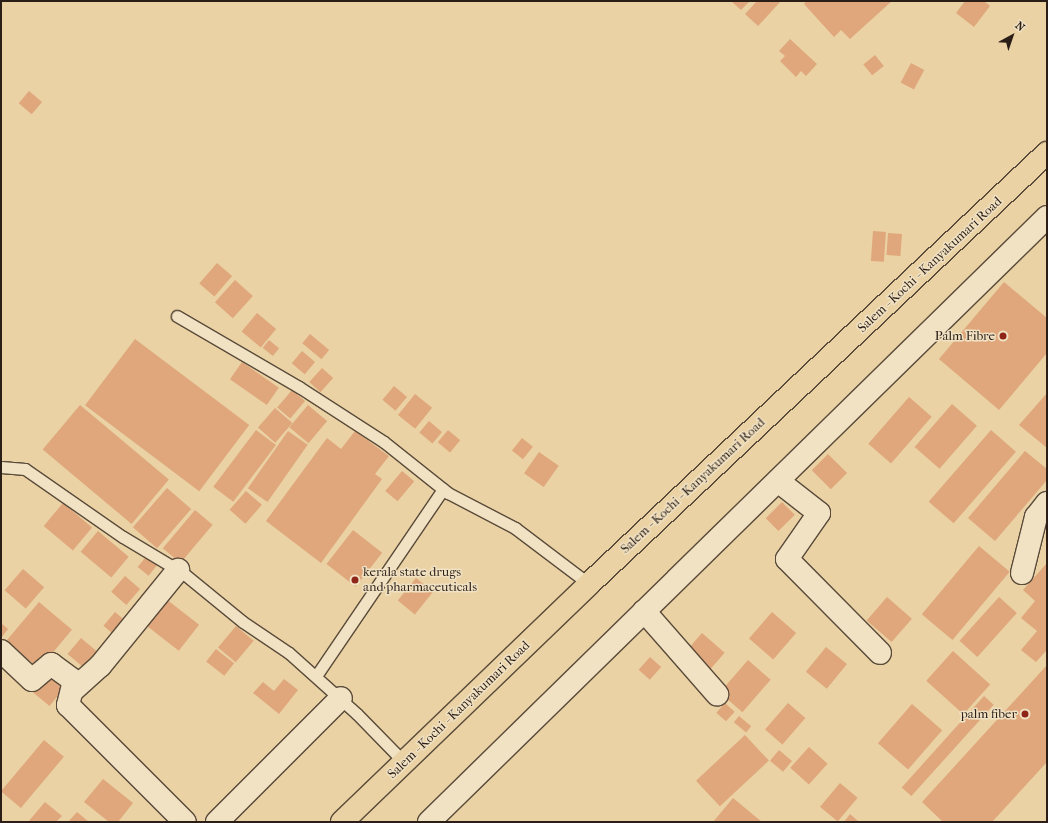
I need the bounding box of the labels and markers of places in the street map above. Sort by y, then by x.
place label: Palm Fibre [935,328,995,344]
marker: Palm Fibre [998,331,1008,341]
place label: kerala state drugs and pharmaceuticals [363,565,477,596]
marker: kerala state drugs and pharmaceuticals [350,575,360,585]
place label: palm fiber [961,706,1017,722]
marker: palm fiber [1020,709,1030,719]

